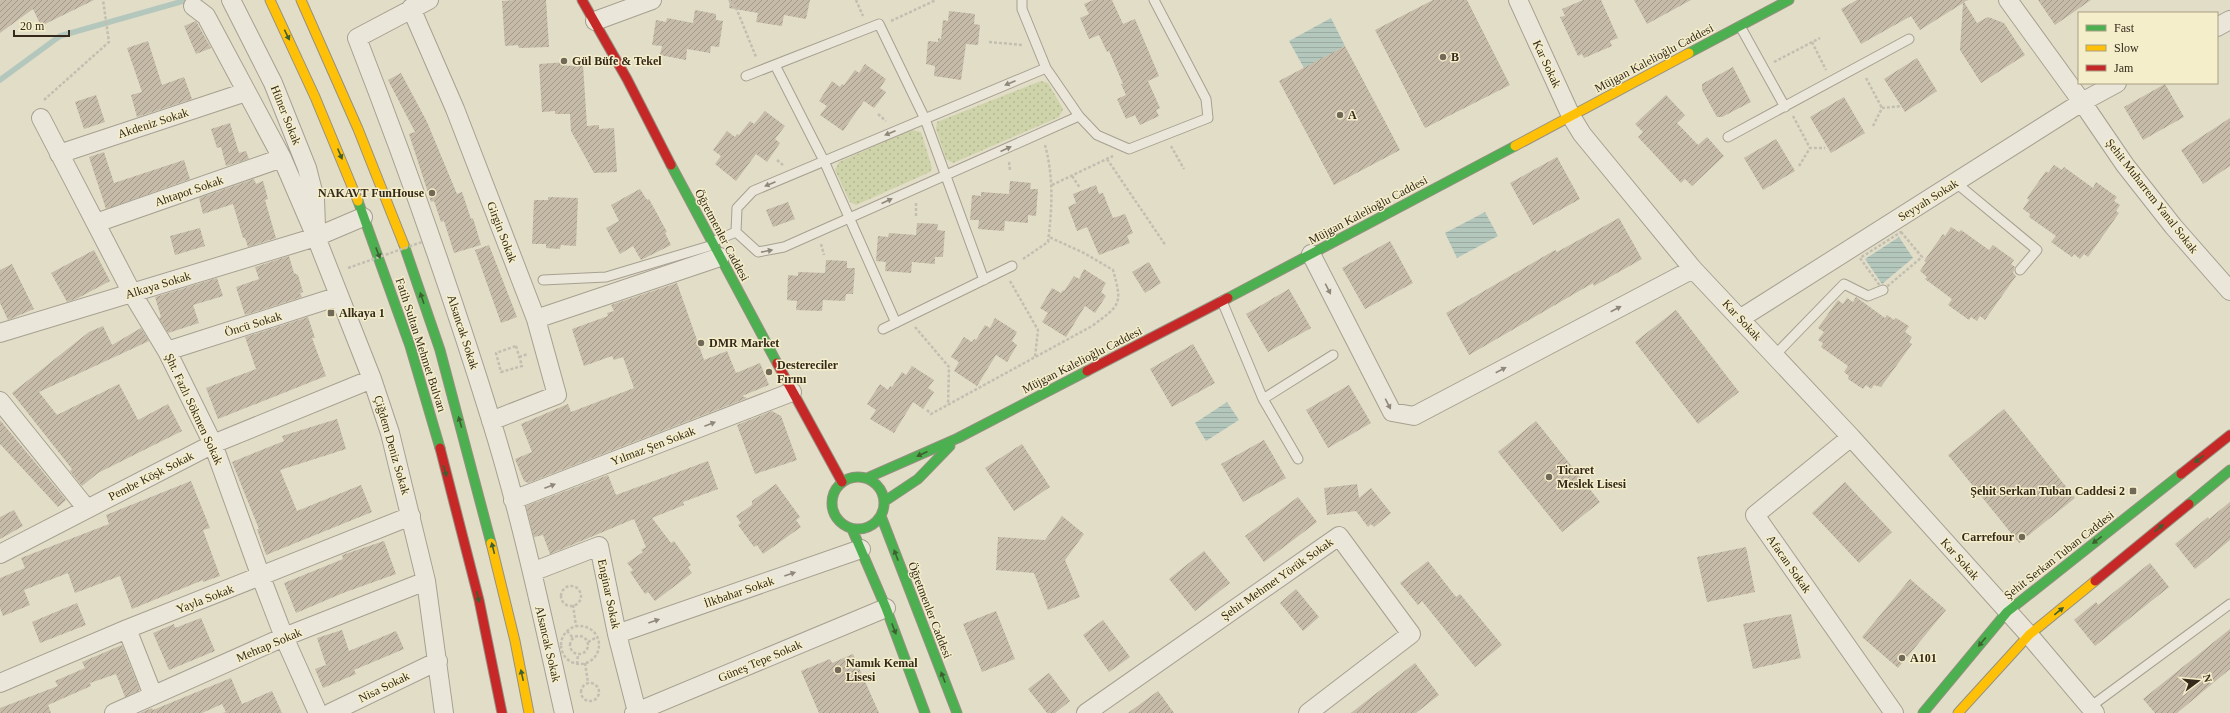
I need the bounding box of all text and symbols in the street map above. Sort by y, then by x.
scale bar [14,12,69,38]
legend [2078,12,2218,84]
text: 20 m [20,19,45,33]
street label: Müjgan Kalelioğlu Caddesi [1592,20,1716,95]
text: Fast [2114,21,2135,35]
one-way arrow [284,29,290,41]
street label: Kar Sokak [1530,38,1564,90]
text: Slow [2114,41,2139,55]
place label: B [1451,50,1459,64]
marker: B [1438,52,1448,62]
place label: Gül Büfe & Tekel [572,54,662,68]
marker: Gül Büfe & Tekel [559,56,569,66]
text: Jam [2114,61,2134,75]
one-way arrow [1003,81,1015,87]
street label: Hüner Sokak [268,83,304,147]
street label: Akdeniz Sokak [116,105,190,141]
place label: A [1348,108,1357,122]
marker: A [1335,110,1345,120]
one-way arrow [883,131,895,137]
street label: Şehit Muharrem Yanal Sokak [2103,136,2201,256]
one-way arrow [1000,145,1012,151]
one-way arrow [337,149,343,161]
street label: Müjgan Kalelioğlu Caddesi [1306,172,1430,247]
street label: Ahtapot Sokak [153,173,225,209]
street label: Seyyah Sokak [1895,176,1961,224]
one-way arrow [764,180,776,187]
place label: NAKAVT FunHouse [318,186,425,200]
street label: Öğretmenler Caddesi [692,187,753,284]
marker: NAKAVT FunHouse [427,188,437,198]
one-way arrow [881,198,893,205]
street label: Girgin Sokak [484,200,520,264]
one-way arrow [761,247,773,253]
one-way arrow [375,248,381,259]
street label: Alkaya Sokak [124,268,192,302]
street label: Fatih Sultan Mehmet Bulvarı [393,276,450,415]
one-way arrow [1325,283,1332,294]
one-way arrow [419,292,425,304]
street label: Alsancak Sokak [444,293,482,371]
street label: Kar Sokak [1719,297,1765,343]
place label: Alkaya 1 [339,306,385,320]
one-way arrow [1610,306,1622,312]
marker: Alkaya 1 [326,308,336,318]
street label: Öncü Sokak [223,309,283,339]
street label: Müjgan Kalelioğlu Caddesi [1020,323,1145,396]
place label: DMR Market [709,336,779,350]
marker: DMR Market [696,338,706,348]
street label: Şht. Fazlı Sökmen Sokak [162,351,226,467]
place label: Destereciler Fırını [777,358,839,386]
marker: Destereciler Fırını [764,367,774,377]
one-way arrow [1496,367,1507,373]
street label: Çiğdem Deniz Sokak [371,394,413,496]
one-way arrow [1385,398,1391,410]
one-way arrow [457,416,463,428]
one-way arrow [705,420,717,426]
street label: Yılmaz Şen Sokak [609,423,697,469]
street label: Pembe Köşk Sokak [106,448,196,504]
one-way arrow [916,451,928,457]
one-way arrow [2194,455,2205,464]
place label: Ticaret Meslek Lisesi [1557,463,1627,491]
one-way arrow [443,465,449,477]
marker: Ticaret Meslek Lisesi [1544,472,1554,482]
one-way arrow [544,482,556,488]
place label: Şehit Serkan Tuban Caddesi 2 [1970,484,2125,498]
marker: Şehit Serkan Tuban Caddesi 2 [2128,486,2138,496]
street label: Şehit Serkan Tuban Caddesi [2001,507,2117,602]
one-way arrow [2154,524,2165,533]
place label: Carrefour [1962,530,2015,544]
street label: Afacan Sokak [1764,532,1814,596]
marker: Carrefour [2017,532,2027,542]
street label: Şehit Mehmet Yörük Sokak [1218,535,1336,623]
street label: Kar Sokak [1938,535,1982,583]
one-way arrow [2092,536,2103,544]
one-way arrow [489,542,495,554]
one-way arrow [893,549,899,561]
street label: Enginar Sokak [595,558,623,630]
street label: Öğretmenler Caddesi [905,560,955,661]
one-way arrow [784,571,796,577]
street label: İlkbahar Sokak [702,574,776,610]
street label: Yayla Sokak [174,582,236,616]
one-way arrow [476,590,482,603]
street label: Alsancak Sokak [532,605,564,683]
one-way arrow [2053,606,2064,615]
one-way arrow [648,618,660,624]
one-way arrow [891,624,897,636]
street label: Mehtap Sokak [234,625,304,665]
one-way arrow [1978,636,1987,647]
street label: Güneş Tepe Sokak [716,637,804,685]
place label: A101 [1910,651,1937,665]
marker: A101 [1897,653,1907,663]
place label: Namık Kemal Lisesi [846,656,918,684]
north arrow [2178,661,2218,701]
marker: Namık Kemal Lisesi [833,665,843,675]
one-way arrow [519,668,525,681]
street label: Nisa Sokak [356,669,412,705]
one-way arrow [939,670,945,682]
text: N [2201,673,2214,684]

